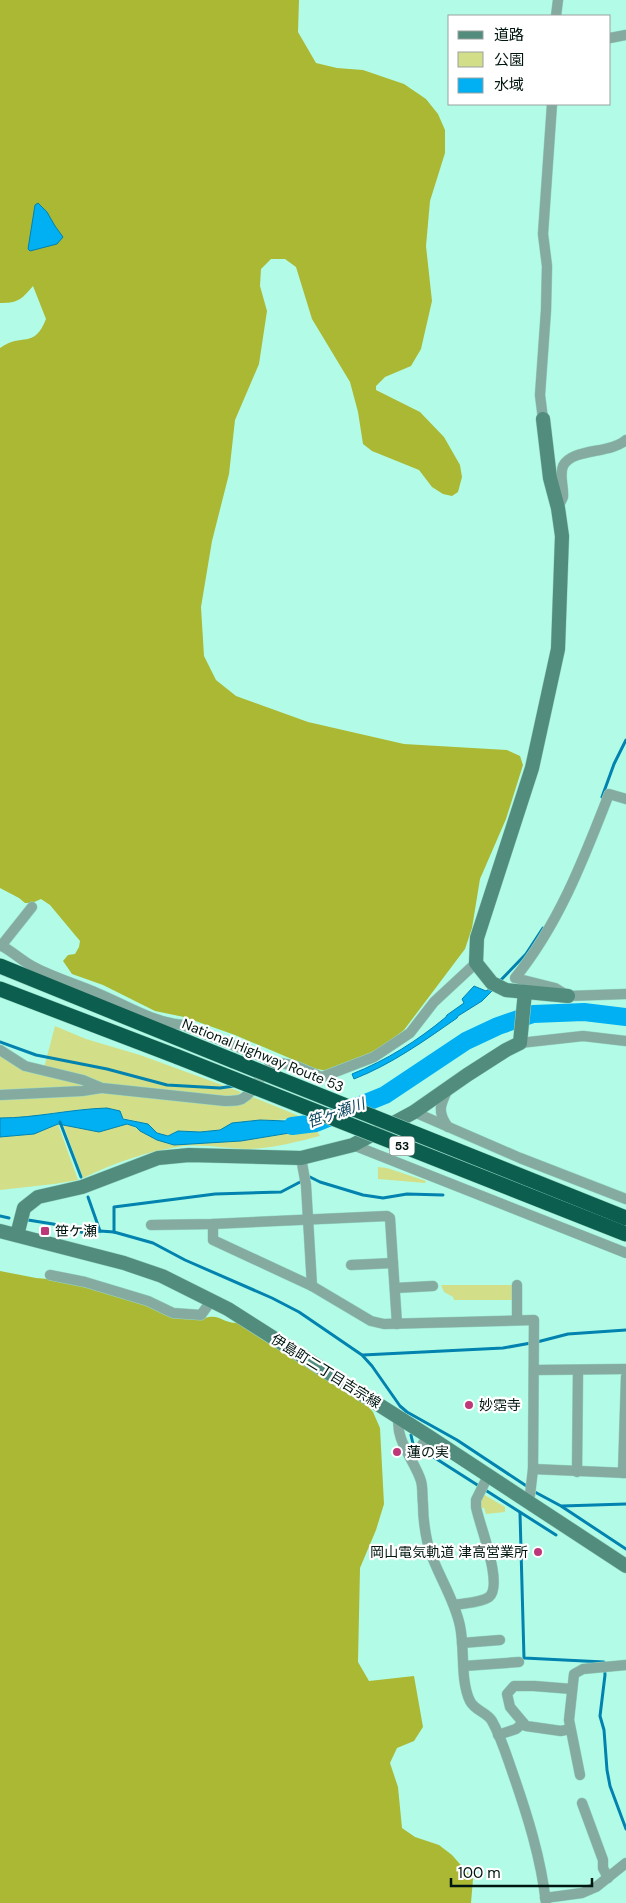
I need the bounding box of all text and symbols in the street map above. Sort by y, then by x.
legend [448,15,611,105]
text: 道路 [494,25,524,45]
text: 公園 [494,50,524,70]
text: 水域 [494,75,524,95]
street label: National Highway Route 53 [179,1014,347,1096]
water label: 笹ヶ瀬川 [304,1093,370,1132]
road number: 53 [390,1136,414,1156]
place label: 笹ケ瀬 [55,1222,97,1240]
marker: 笹ケ瀬 [39,1225,51,1237]
street label: 伊島町二丁目吉宗線 [268,1330,384,1412]
place label: 妙霑寺 [479,1396,521,1414]
marker: 妙霑寺 [463,1399,475,1411]
place label: 蓮の実 [407,1443,449,1461]
marker: 蓮の実 [391,1446,403,1458]
place label: 岡山電気軌道 津高営業所 [370,1543,528,1561]
marker: 岡山電気軌道 津高営業所 [532,1546,544,1558]
scale bar [451,1856,592,1888]
text: 100 m [458,1863,501,1883]

